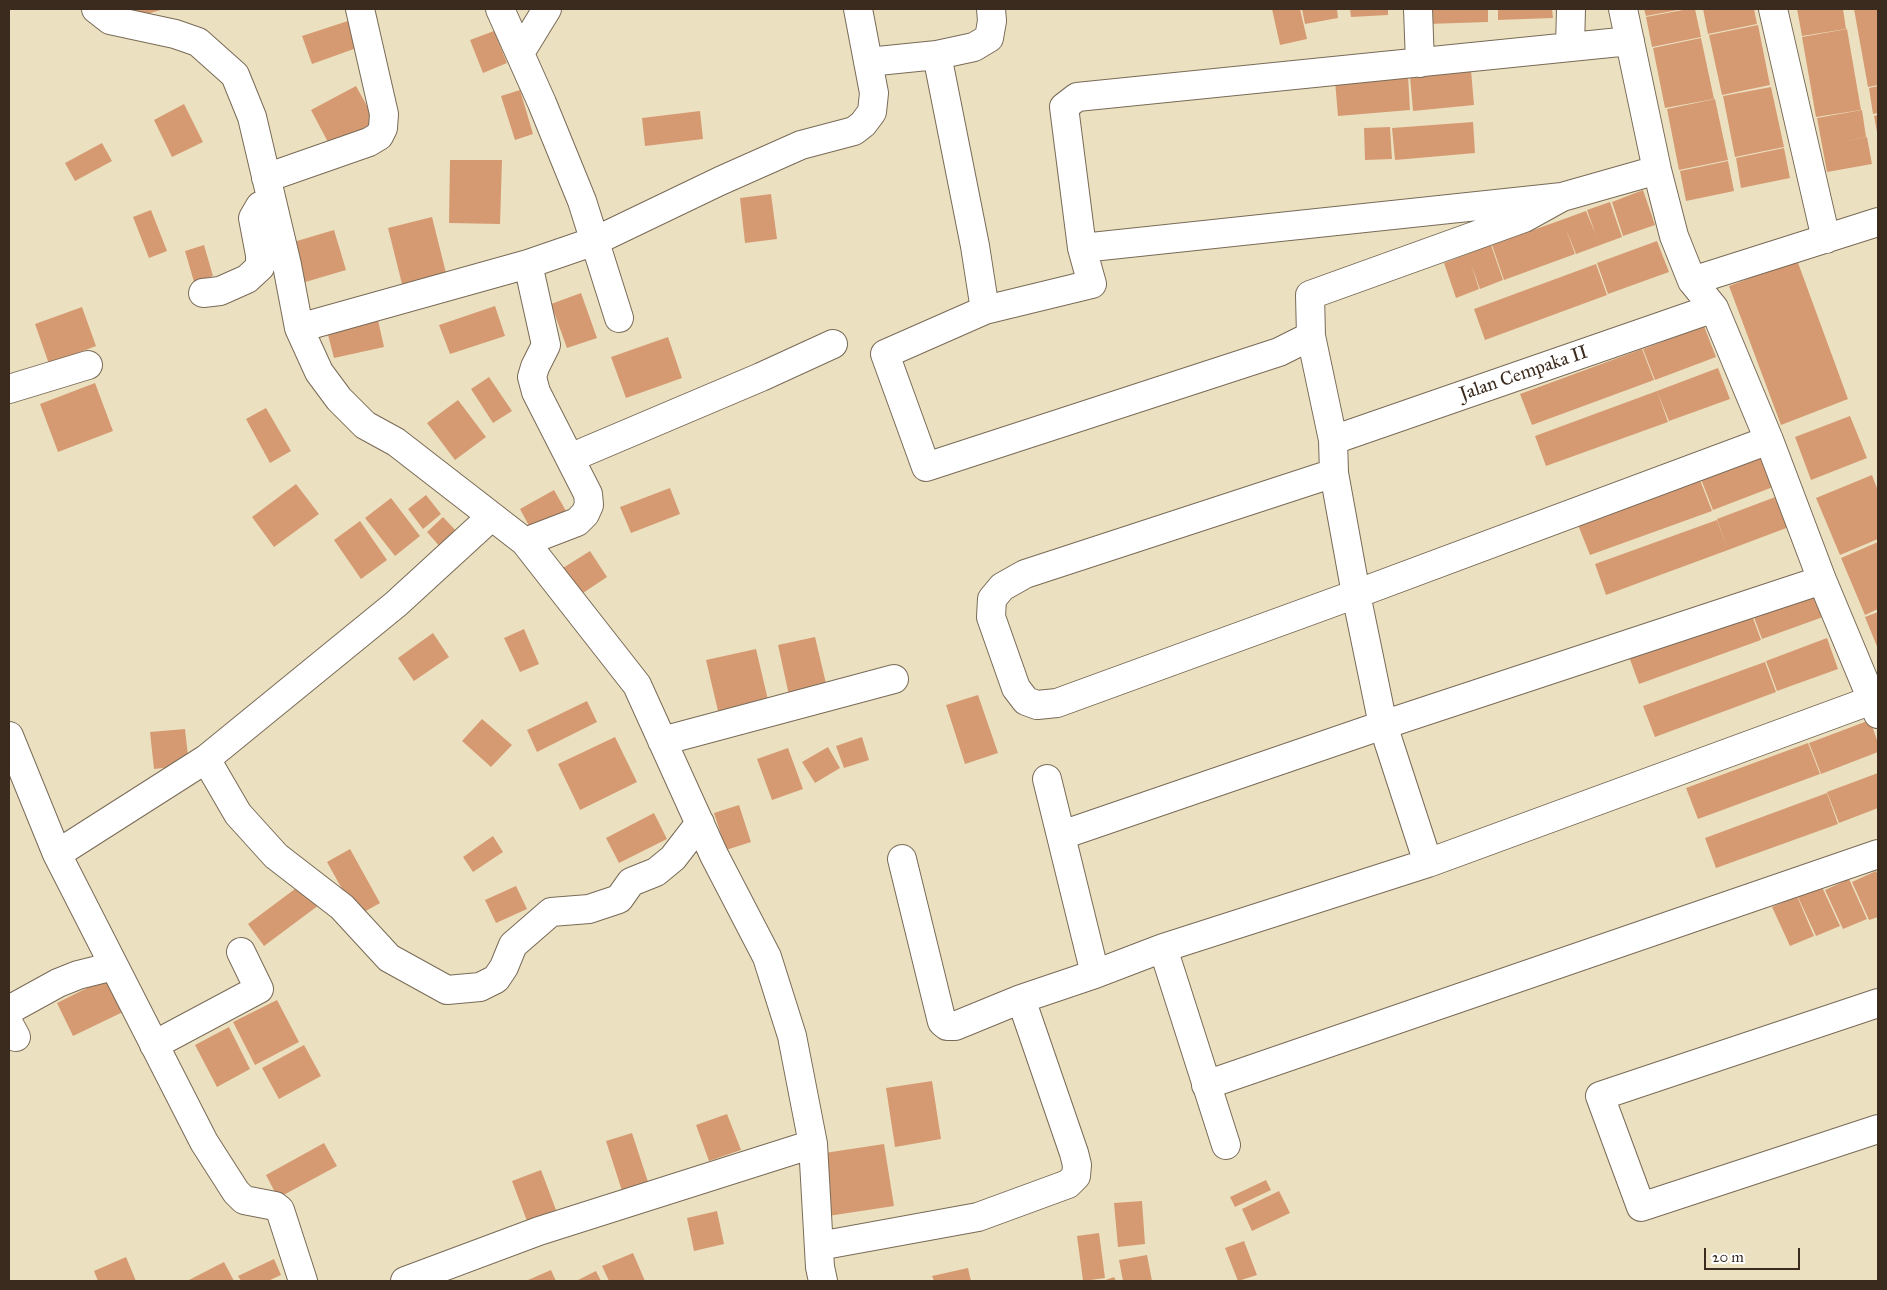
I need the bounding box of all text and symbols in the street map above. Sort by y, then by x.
street label: Jalan Cempaka II [1457,341,1591,407]
scale bar [1707,1238,1803,1270]
text: 20 m [1712,1248,1744,1266]

